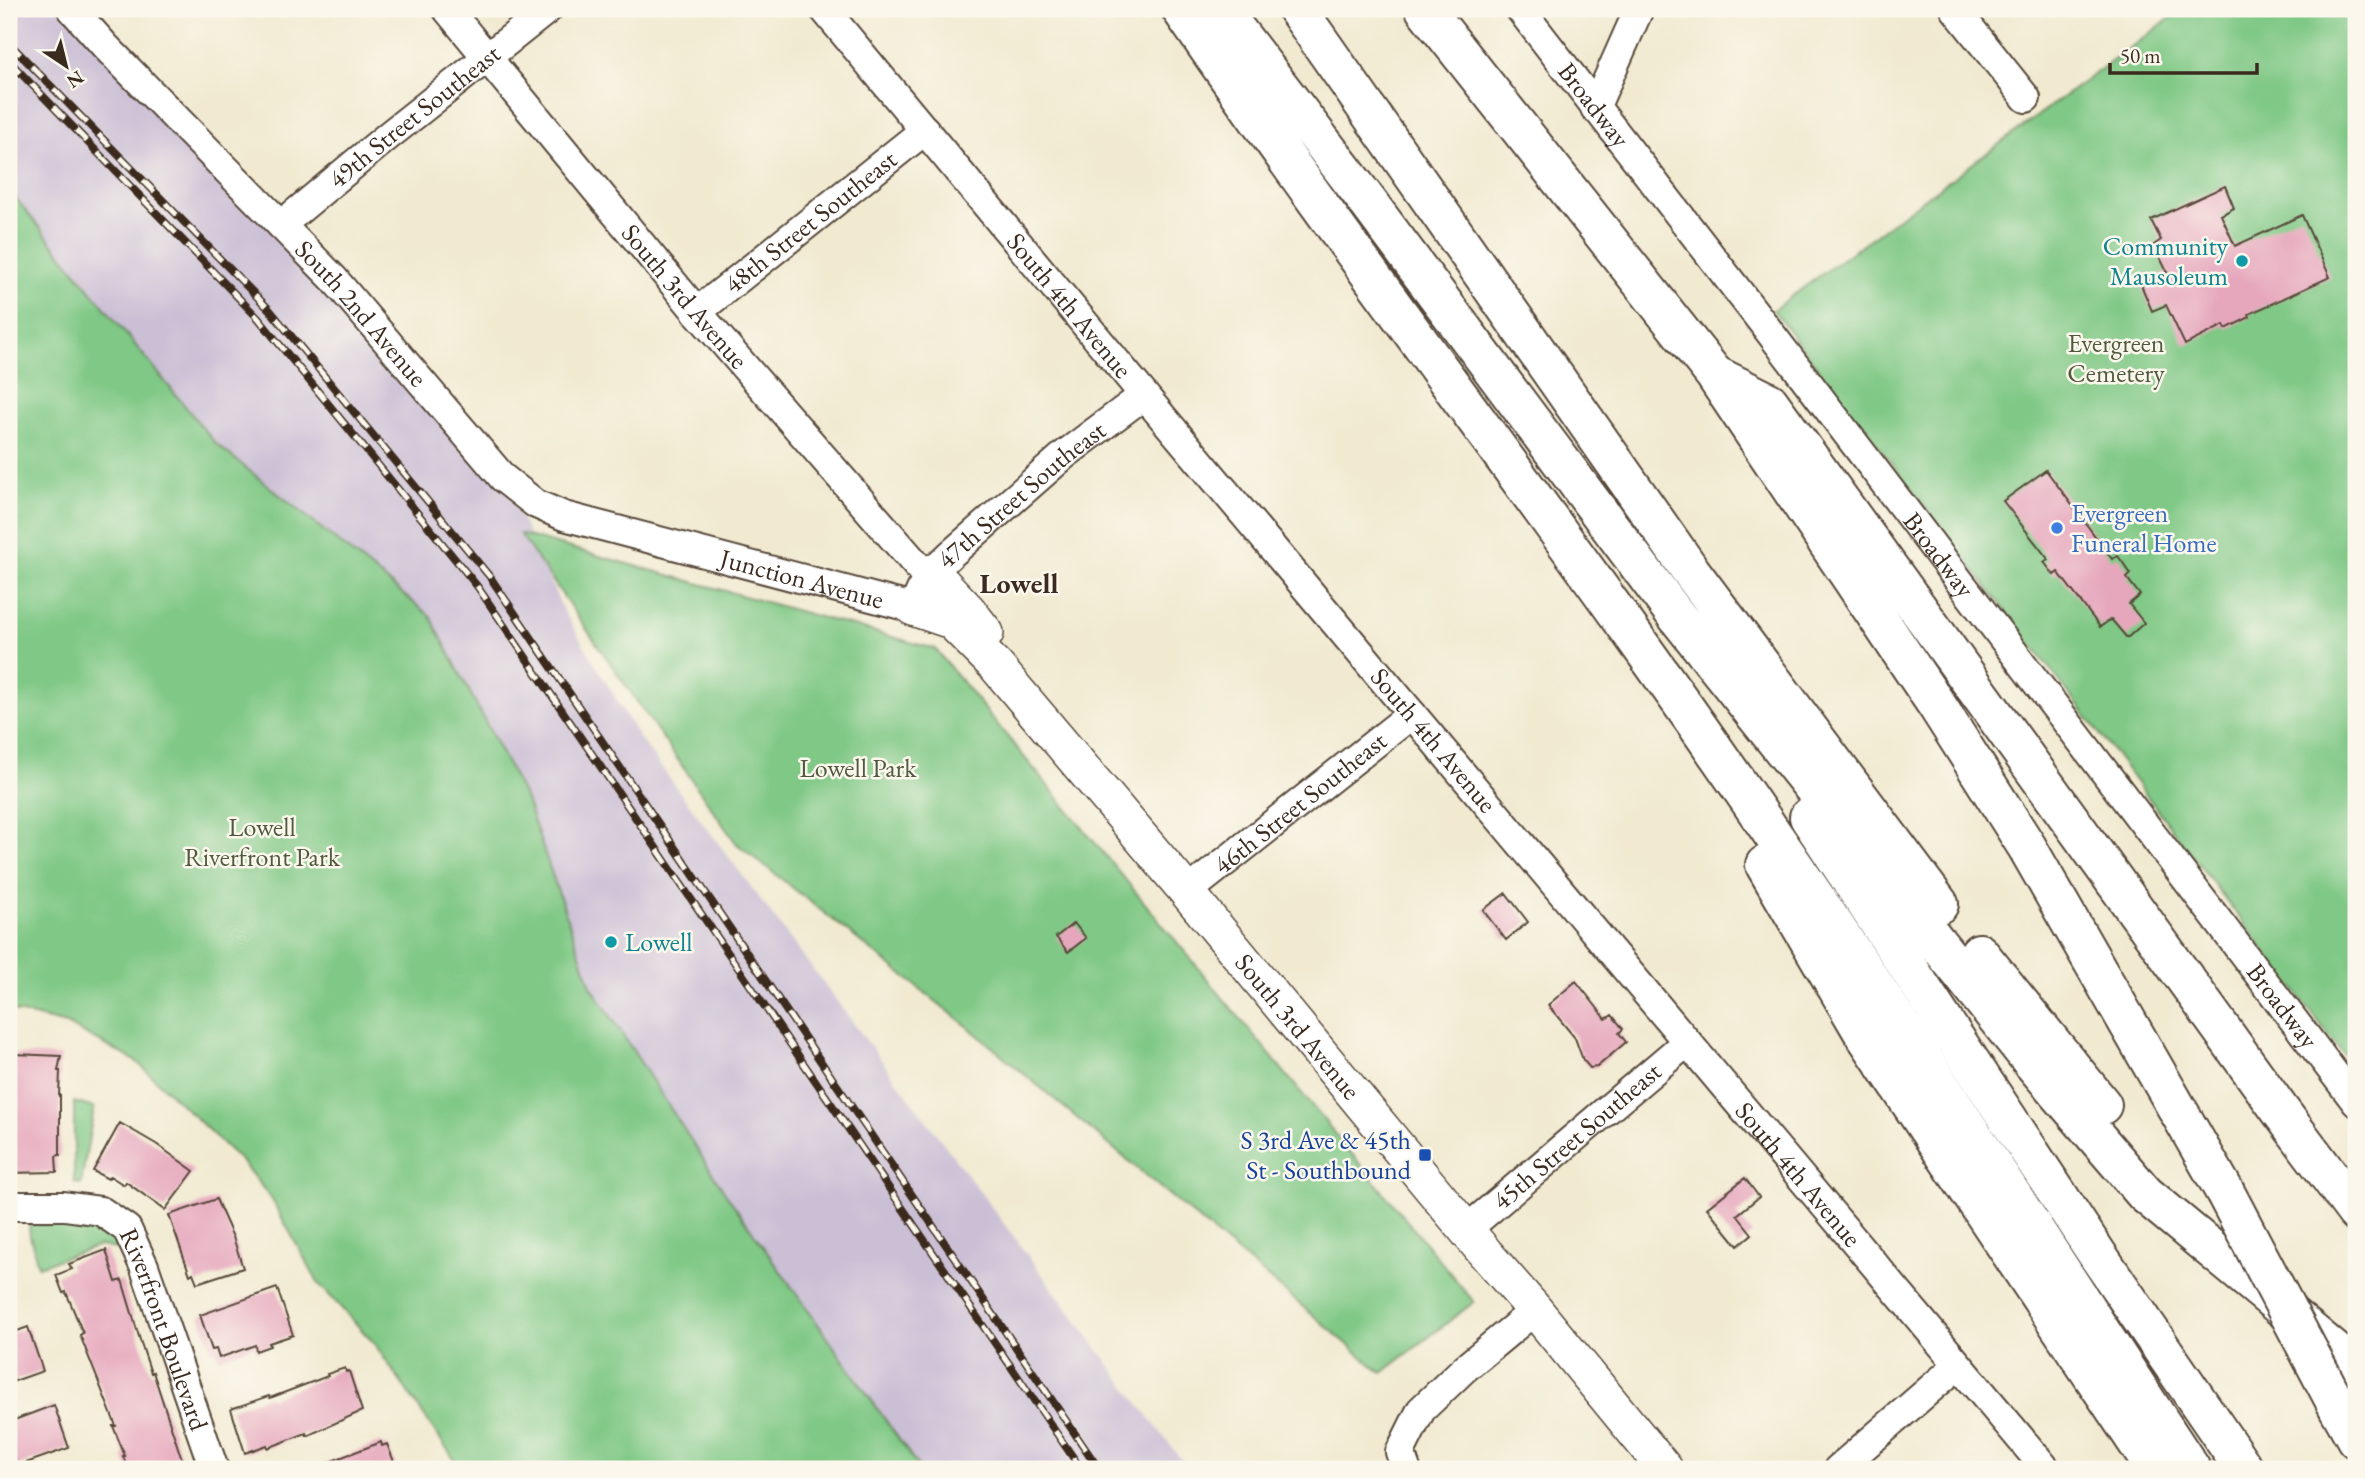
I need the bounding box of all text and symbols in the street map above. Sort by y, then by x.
north arrow [32,32,102,102]
scale bar [2110,32,2256,76]
street label: 49th Street Southeast [321,37,507,196]
text: 50 m [2120,42,2161,69]
street label: Broadway [1550,55,1638,155]
text: N [61,65,89,95]
street label: 48th Street Southeast [717,142,904,301]
street label: South 3rd Avenue [614,217,756,376]
street label: South 4th Avenue [999,226,1140,385]
place label: Community Mausoleum [2103,229,2229,293]
street label: South 2nd Avenue [288,232,435,394]
marker: Community Mausoleum [2234,253,2250,269]
park label: Evergreen Cemetery [2067,326,2165,390]
street label: 47th Street Southeast [929,413,1112,576]
place label: Evergreen Funeral Home [2071,496,2217,560]
street label: Broadway [1896,505,1983,605]
marker: Evergreen Funeral Home [2049,520,2065,536]
street label: Junction Avenue [715,540,888,617]
district label: Lowell [980,565,1058,601]
street label: South 4th Avenue [1363,660,1504,820]
street label: 46th Street Southeast [1206,724,1393,882]
park label: Lowell Park [800,751,917,785]
park label: Lowell Riverfront Park [184,810,341,874]
place label: Lowell [625,925,692,959]
marker: Lowell [603,934,619,950]
street label: South 3rd Avenue [1228,946,1368,1106]
street label: Broadway [2239,956,2326,1056]
street label: 45th Street Southeast [1485,1054,1668,1217]
street label: South 4th Avenue [1728,1095,1869,1254]
place label: S 3rd Ave & 45th St - Southbound [1241,1123,1412,1187]
marker: S 3rd Ave & 45th St - Southbound [1417,1147,1433,1163]
street label: Riverfront Boulevard [112,1222,217,1436]

